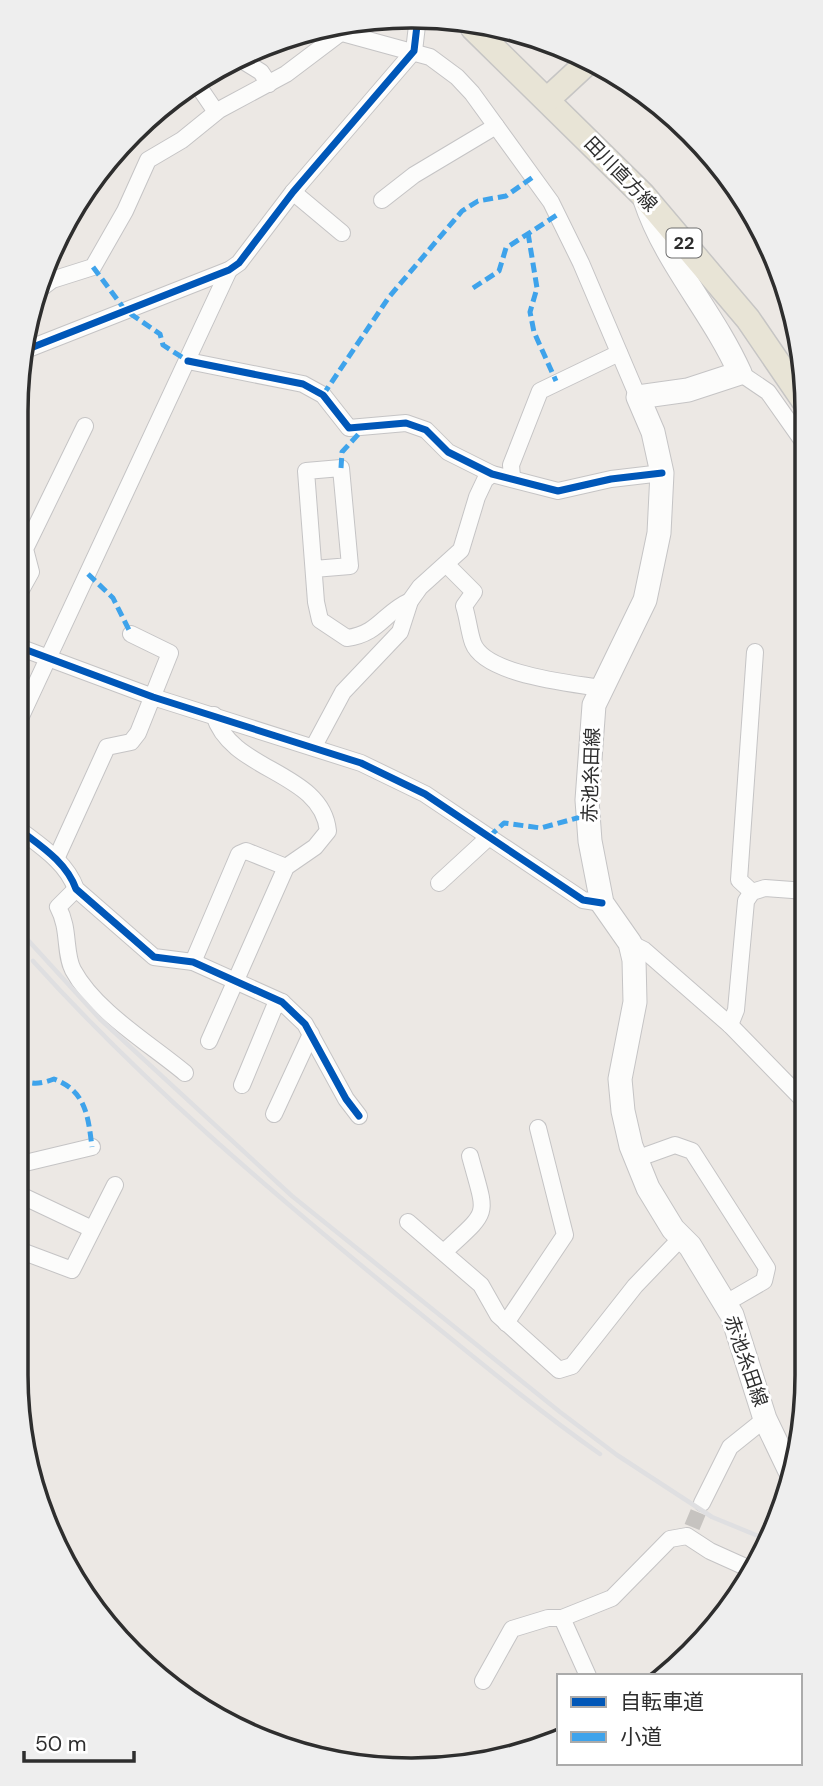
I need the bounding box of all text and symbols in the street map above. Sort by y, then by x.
street label: 田川直方線 [579,131,663,217]
road number: 22 [666,229,702,258]
street label: 赤池糸田線 [577,727,605,823]
street label: 赤池糸田線 [719,1312,773,1410]
legend [557,1674,802,1765]
text: 自転車道 [620,1688,704,1716]
scale bar [24,1720,135,1764]
text: 小道 [620,1723,662,1751]
text: 50 m [35,1730,86,1758]

